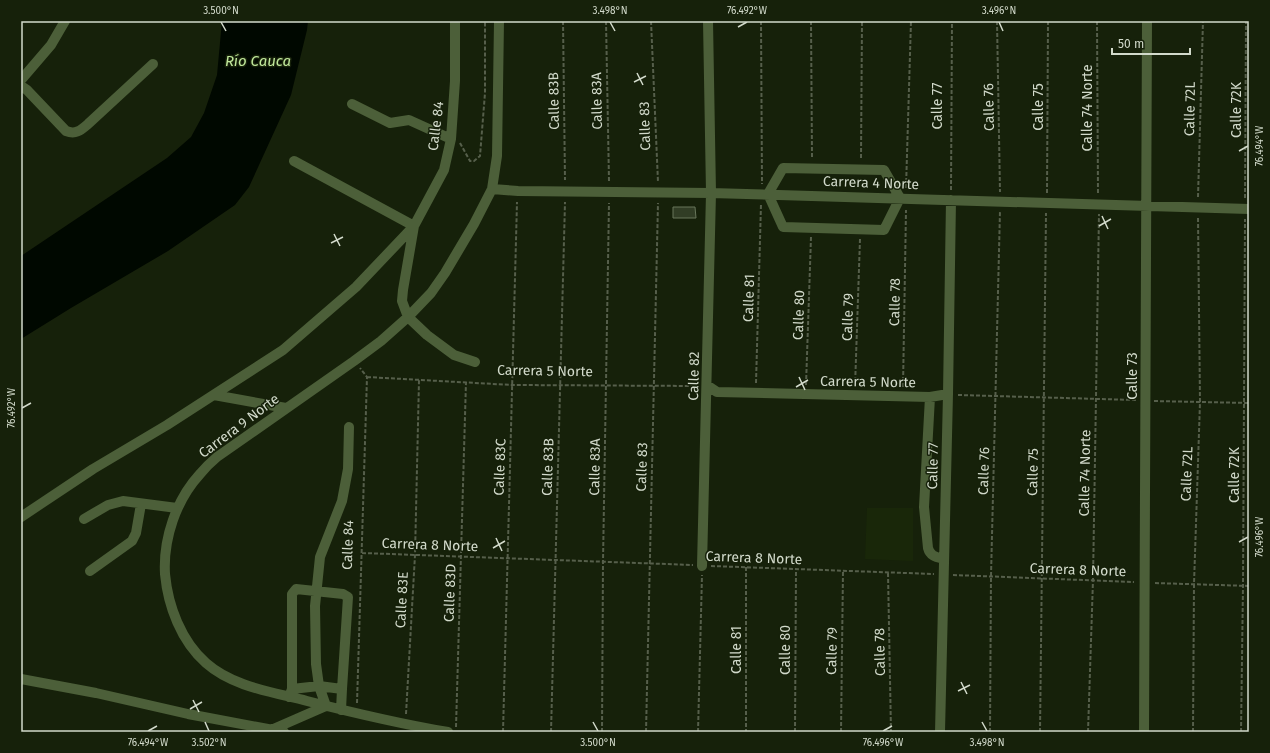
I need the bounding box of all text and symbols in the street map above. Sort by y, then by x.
text: 3.500°N [203,5,239,17]
text: 3.498°N [593,5,628,17]
text: 76.492°W [727,5,768,17]
text: 3.496°N [982,5,1016,17]
scale bar [1112,30,1190,56]
text: 50 m [1118,37,1144,51]
water label: Río Cauca [225,52,291,70]
street label: Calle 74 Norte [1079,64,1096,152]
street label: Calle 83B [545,72,563,130]
street label: Calle 83A [588,72,606,130]
street label: Calle 72K [1228,81,1245,138]
street label: Calle 77 [929,82,946,130]
street label: Calle 72L [1181,82,1199,136]
street label: Calle 76 [980,83,998,131]
street label: Calle 75 [1030,83,1047,131]
street label: Calle 84 [425,100,448,152]
street label: Calle 83 [636,101,654,151]
text: 76.494°W [1254,125,1266,166]
street label: Carrera 4 Norte [823,173,919,193]
street label: Calle 81 [740,274,758,322]
street label: Calle 78 [886,277,904,326]
street label: Calle 80 [790,289,808,340]
street label: Calle 79 [839,293,857,341]
street label: Calle 82 [685,351,703,401]
street label: Calle 73 [1124,352,1141,400]
street label: Carrera 5 Norte [497,362,593,380]
street label: Carrera 5 Norte [820,373,916,391]
text: 76.492°W [6,387,18,428]
street label: Carrera 9 Norte [195,390,283,462]
street label: Calle 74 Norte [1076,429,1094,517]
street label: Calle 83C [491,438,509,496]
street label: Calle 83B [538,438,558,496]
street label: Calle 83A [586,438,604,496]
street label: Calle 83 [633,442,651,492]
street label: Calle 77 [924,442,942,490]
street label: Calle 72L [1178,446,1196,502]
street label: Calle 72K [1226,446,1243,503]
street label: Calle 76 [975,447,993,495]
street label: Calle 75 [1024,448,1042,496]
text: 76.496°W [1254,516,1266,557]
street label: Calle 84 [339,519,357,570]
street label: Carrera 8 Norte [381,535,479,555]
street label: Carrera 8 Norte [705,548,803,568]
street label: Carrera 8 Norte [1029,560,1127,580]
street label: Calle 83D [440,564,460,622]
street label: Calle 83E [392,571,412,629]
street label: Calle 80 [777,625,794,675]
street label: Calle 81 [728,626,745,674]
street label: Calle 79 [823,627,841,675]
street label: Calle 78 [871,627,889,676]
text: 76.494°W [128,737,169,749]
text: 3.502°N [192,737,226,749]
text: 3.500°N [580,737,616,749]
text: 76.496°W [863,737,904,749]
text: 3.498°N [970,737,1005,749]

